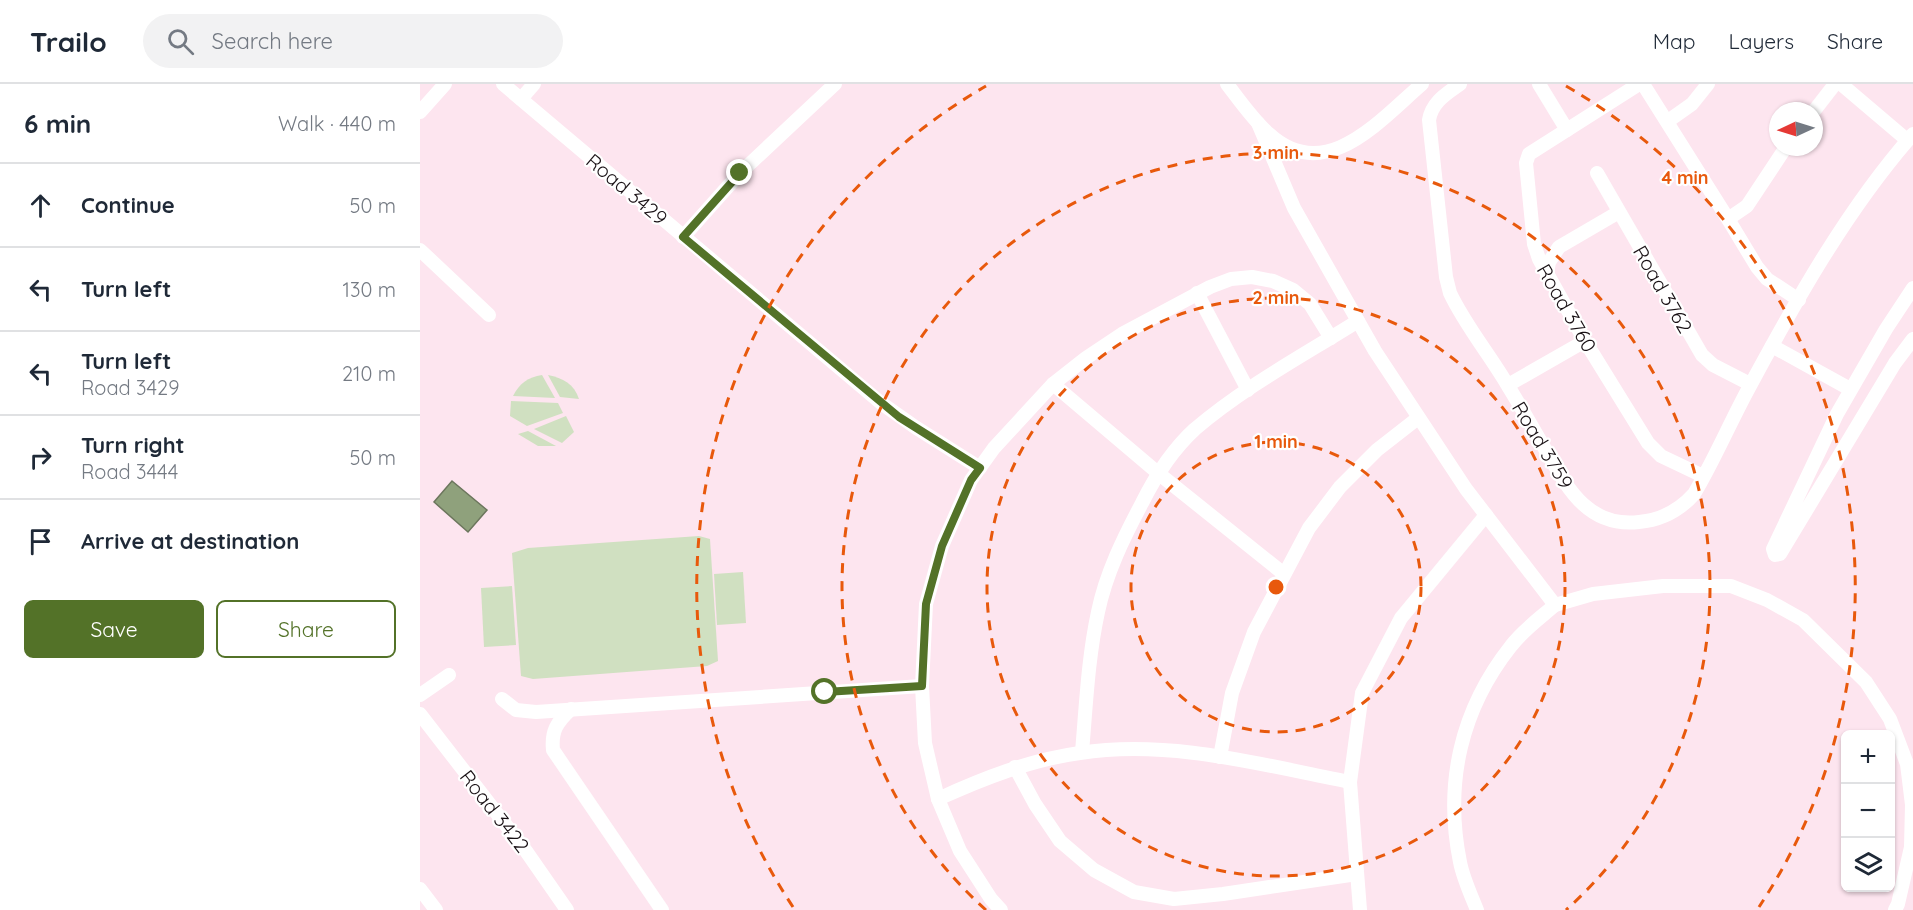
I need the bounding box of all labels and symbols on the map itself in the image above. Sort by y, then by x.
north arrow [1769,102,1823,156]
text: 3 min [1253,141,1299,164]
street label: Road 3429 [581,148,673,230]
route end [726,159,752,185]
text: 4 min [1661,166,1709,189]
street label: Road 3762 [1628,241,1698,337]
street label: Road 3760 [1532,259,1602,357]
text: 2 min [1253,286,1299,309]
street label: Road 3759 [1507,397,1579,493]
text: 1 min [1254,430,1298,453]
centre of rings [1266,577,1286,597]
route start [811,678,837,704]
street label: Road 3422 [455,765,535,857]

